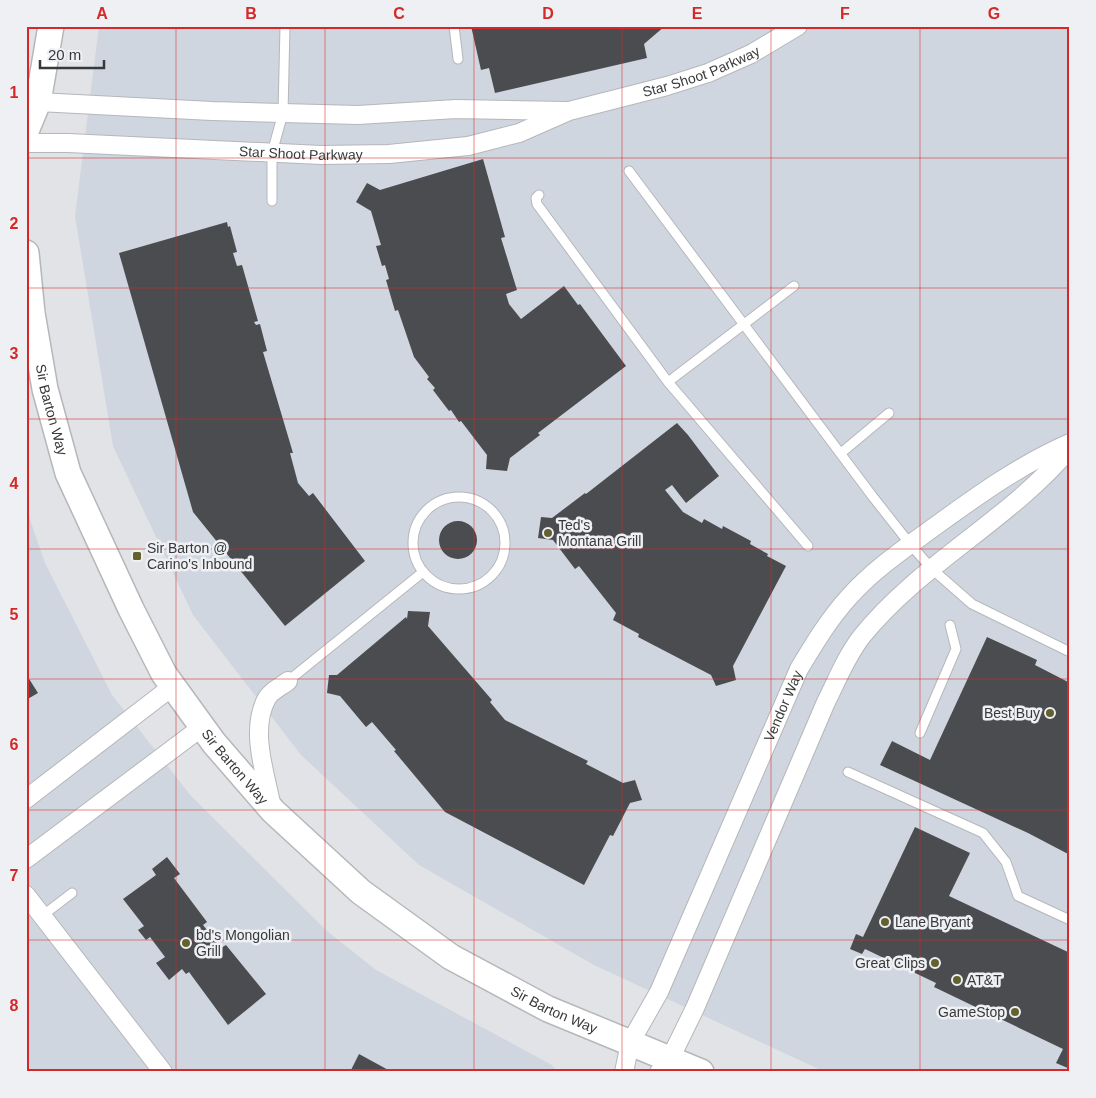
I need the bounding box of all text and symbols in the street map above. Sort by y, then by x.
text: A [96,5,108,22]
text: B [245,5,257,22]
text: C [393,5,405,22]
text: D [542,5,554,22]
text: E [692,5,703,22]
text: F [840,5,850,22]
text: G [988,5,1000,22]
scale bar [40,38,104,70]
street label: Star Shoot Parkway [641,43,763,100]
text: 20 m [48,46,81,63]
text: 1 [10,84,19,101]
street label: Star Shoot Parkway [239,143,363,163]
text: 2 [10,215,19,232]
text: 3 [10,345,19,362]
street label: Sir Barton Way [33,363,71,457]
text: 4 [10,475,19,492]
place label: Ted's Montana Grill [558,517,641,549]
marker: Ted's Montana Grill [542,527,554,539]
place label: Sir Barton @ Carino's Inbound [147,540,252,572]
marker: Sir Barton @ Carino's Inbound [131,550,143,562]
text: 5 [10,606,19,623]
street label: Vendor Way [761,668,805,744]
place label: Best Buy [984,705,1040,721]
marker: Best Buy [1044,707,1056,719]
street label: Sir Barton Way [199,726,271,807]
text: 6 [10,736,19,753]
text: 7 [10,867,19,884]
place label: Lane Bryant [895,914,971,930]
marker: Lane Bryant [879,916,891,928]
place label: bd's Mongolian Grill [196,927,290,959]
marker: bd's Mongolian Grill [180,937,192,949]
place label: Great Clips [855,955,925,971]
marker: Great Clips [929,957,941,969]
place label: AT&T [967,972,1002,988]
marker: AT&T [951,974,963,986]
street label: Sir Barton Way [508,983,600,1036]
text: 8 [10,997,19,1014]
place label: GameStop [938,1004,1005,1020]
marker: GameStop [1009,1006,1021,1018]

